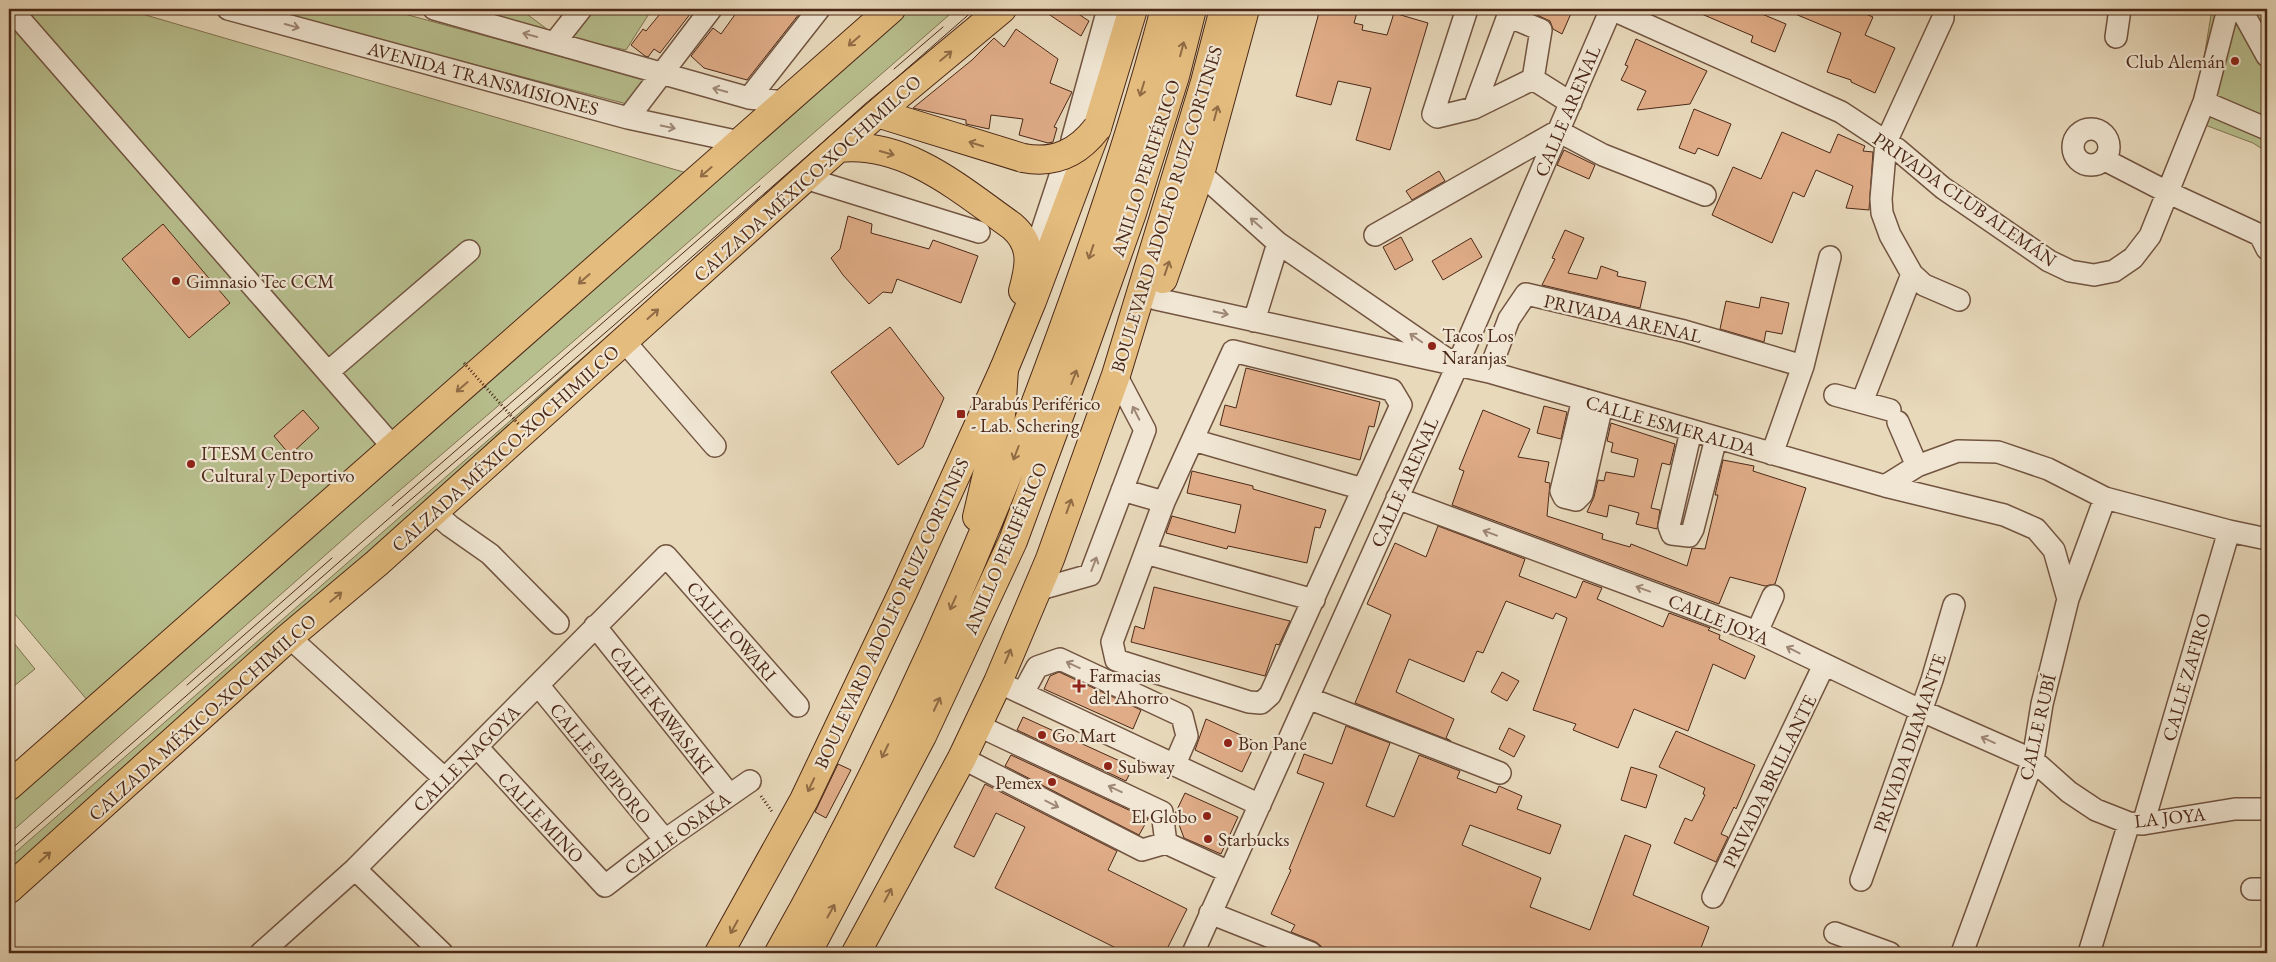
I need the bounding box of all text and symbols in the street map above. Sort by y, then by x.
one-way arrow [283,22,299,31]
one-way arrow [523,30,539,39]
street label: AVENIDA TRANSMISIONES [364,35,601,121]
one-way arrow [848,35,861,47]
one-way arrow [1177,42,1187,58]
street label: CALLE ARENAL [1529,42,1606,181]
street label: BOULEVARD ADOLFO RUIZ CORTINES [1105,43,1228,376]
place label: Club Alemán [2126,49,2225,74]
one-way arrow [939,50,952,62]
marker: Club Alemán [2229,55,2241,67]
street label: CALZADA MÉXICO-XOCHIMILCO [688,69,927,287]
street label: ANILLO PERIFÉRICO [1105,76,1186,261]
one-way arrow [1137,81,1146,97]
one-way arrow [713,85,729,94]
one-way arrow [1212,106,1222,122]
one-way arrow [660,123,676,132]
street label: PRIVADA CLUB ALEMÁN [1868,127,2061,272]
one-way arrow [969,138,985,148]
one-way arrow [878,149,894,158]
one-way arrow [700,166,713,177]
one-way arrow [1250,218,1263,229]
one-way arrow [1085,244,1095,260]
one-way arrow [1163,261,1172,276]
place label: Gimnasio Tec CCM [186,269,335,294]
one-way arrow [578,273,591,285]
marker: Gimnasio Tec CCM [170,275,182,287]
street label: PRIVADA ARENAL [1541,288,1704,349]
one-way arrow [647,309,660,320]
one-way arrow [1212,309,1228,319]
place label: Tacos Los Naranjas [1442,323,1514,370]
one-way arrow [1410,333,1424,343]
street label: CALZADA MÉXICO-XOCHIMILCO [386,339,625,557]
marker: Tacos Los Naranjas [1426,340,1438,352]
one-way arrow [1070,369,1079,385]
one-way arrow [456,381,469,392]
street label: CALLE ESMERALDA [1583,389,1760,462]
place label: Parabús Periférico - Lab. Schering [971,391,1100,438]
one-way arrow [1131,406,1140,421]
marker: Parabús Periférico - Lab. Schering [955,408,967,420]
street label: CALLE ARENAL [1365,413,1444,551]
place label: ITESM Centro Cultural y Deportivo [201,441,355,488]
one-way arrow [1011,445,1020,461]
street label: BOULEVARD ADOLFO RUIZ CORTINES [808,454,975,773]
marker: ITESM Centro Cultural y Deportivo [185,458,197,470]
street label: ANILLO PERIFÉRICO [957,458,1053,639]
one-way arrow [1065,499,1074,514]
one-way arrow [1483,528,1499,537]
one-way arrow [1090,557,1099,573]
street label: CALLE OWARI [681,576,782,687]
one-way arrow [1635,584,1651,593]
street label: CALLE JOYA [1664,588,1774,651]
one-way arrow [330,592,343,603]
one-way arrow [948,595,957,610]
street label: CALZADA MÉXICO-XOCHIMILCO [83,608,322,826]
street label: CALLE ZAFIRO [2156,610,2217,744]
street label: CALLE KAWASAKI [604,641,720,780]
one-way arrow [1786,645,1801,654]
one-way arrow [1004,649,1014,664]
street label: PRIVADA DIAMANTE [1867,650,1952,836]
one-way arrow [1066,660,1081,669]
place label: Farmacias del Ahorro [1089,663,1169,710]
street label: CALLE RUBÍ [2013,671,2062,783]
marker: Farmacias del Ahorro [1073,680,1085,692]
street label: PRIVADA BRILLANTE [1717,690,1822,872]
one-way arrow [933,697,942,712]
street label: CALLE SAPPORO [544,698,657,829]
street label: CALLE NAGOYA [407,699,526,817]
place label: Go Mart [1052,723,1116,748]
marker: Go Mart [1036,729,1048,741]
place label: Bon Pane [1238,731,1307,756]
one-way arrow [1981,735,1996,745]
marker: Bon Pane [1222,737,1234,749]
one-way arrow [880,743,889,758]
place label: Subway [1118,754,1175,779]
marker: Subway [1102,760,1114,772]
street label: CALLE MINO [492,766,589,868]
place label: Pemex [995,770,1043,795]
marker: Pemex [1046,776,1058,788]
one-way arrow [806,777,816,792]
one-way arrow [1108,784,1123,794]
street label: CALLE OSAKA [619,786,736,881]
one-way arrow [1044,800,1059,809]
street label: LA JOYA [2133,801,2208,834]
place label: El Globo [1131,804,1197,829]
marker: El Globo [1201,810,1213,822]
place label: Starbucks [1218,827,1289,852]
marker: Starbucks [1202,833,1214,845]
one-way arrow [38,851,51,862]
one-way arrow [883,888,893,903]
one-way arrow [826,904,836,918]
one-way arrow [728,920,738,934]

